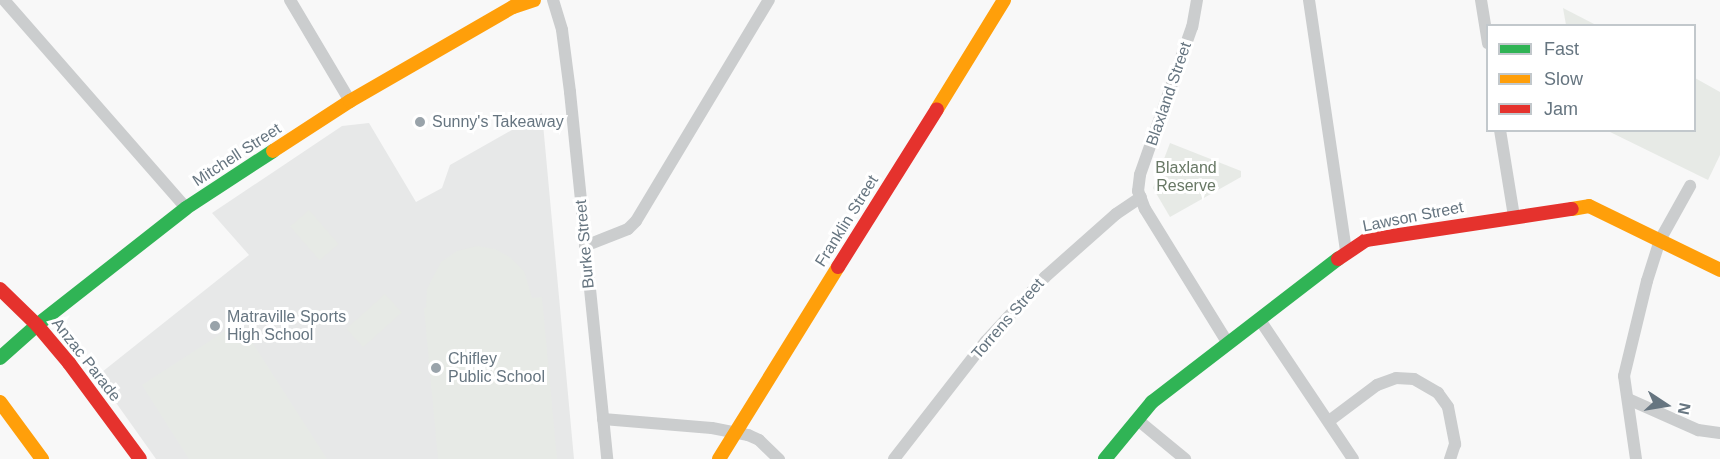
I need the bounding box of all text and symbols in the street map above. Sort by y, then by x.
legend [1486,24,1696,132]
text: Fast [1544,39,1579,59]
street label: Blaxland Street [1142,40,1196,148]
text: Slow [1544,69,1583,89]
text: Jam [1544,99,1578,119]
place label: Sunny's Takeaway [432,112,564,132]
marker: Sunny's Takeaway [413,115,427,129]
street label: Mitchell Street [189,119,285,191]
park label: Blaxland Reserve [1155,158,1217,196]
street label: Franklin Street [811,172,883,270]
street label: Lawson Street [1361,198,1465,236]
street label: Burke Street [572,199,598,289]
street label: Torrens Street [968,275,1048,363]
place label: Matraville Sports High School [227,307,346,345]
street label: Anzac Parade [47,314,125,406]
marker: Matraville Sports High School [208,319,222,333]
place label: Chifley Public School [448,349,545,387]
marker: Chifley Public School [429,361,443,375]
north arrow [1636,375,1696,435]
text: N [1675,401,1694,416]

